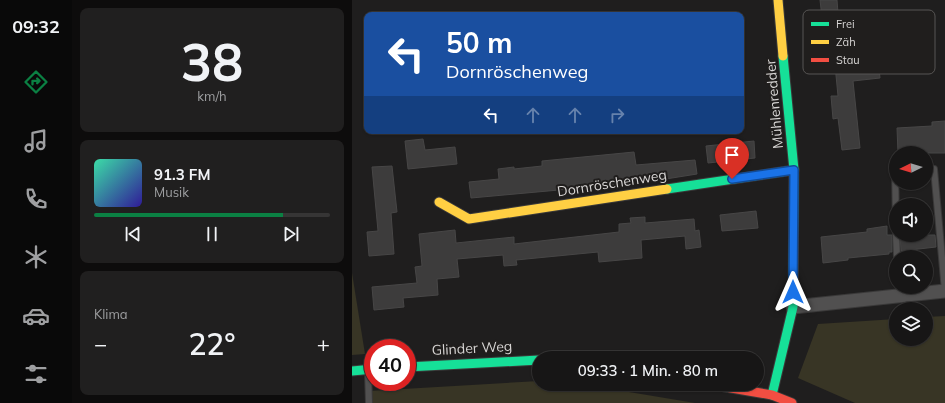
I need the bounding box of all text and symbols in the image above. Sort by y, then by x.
legend [803,10,935,74]
text: 09:32 [12,15,60,38]
text: Frei [836,17,855,31]
text: 50 m [446,25,512,60]
icon: left [380,28,432,80]
text: 38 [181,29,243,94]
text: Zäh [836,35,856,49]
text: Stau [836,53,860,67]
street label: Mühlenredder [761,58,787,149]
text: Dornröschenweg [446,60,588,83]
icon: directions [22,68,50,96]
text: km/h [197,88,227,104]
icon: left [480,104,502,126]
icon: ahead [522,104,544,126]
icon: ahead [564,104,586,126]
icon: right [606,104,628,126]
icon: music [22,127,50,155]
pin [715,138,749,179]
icon: arrive [721,144,743,166]
north arrow [889,146,933,190]
map controls [889,146,933,346]
text: 91.3 FM [154,165,210,184]
street label: Dornröschenweg [556,165,668,201]
text: Musik [154,184,189,200]
icon: phone [22,185,50,213]
button: sound [889,198,933,242]
icon: previous [122,223,144,245]
icon: pause [201,223,223,245]
icon: next [280,223,302,245]
icon: climate [22,243,50,271]
button: search [889,250,933,294]
position arrow [772,271,814,313]
icon: car [22,302,50,330]
button: layers [889,302,933,346]
text: Klima [94,306,128,322]
text: 22° [188,325,236,363]
text: − [94,330,107,358]
text: + [317,330,330,358]
street label: Glinder Weg [431,337,513,359]
speed limit sign: 40 [364,339,416,391]
icon: filters [22,360,50,388]
text: 09:33 · 1 Min. · 80 m [578,361,718,380]

